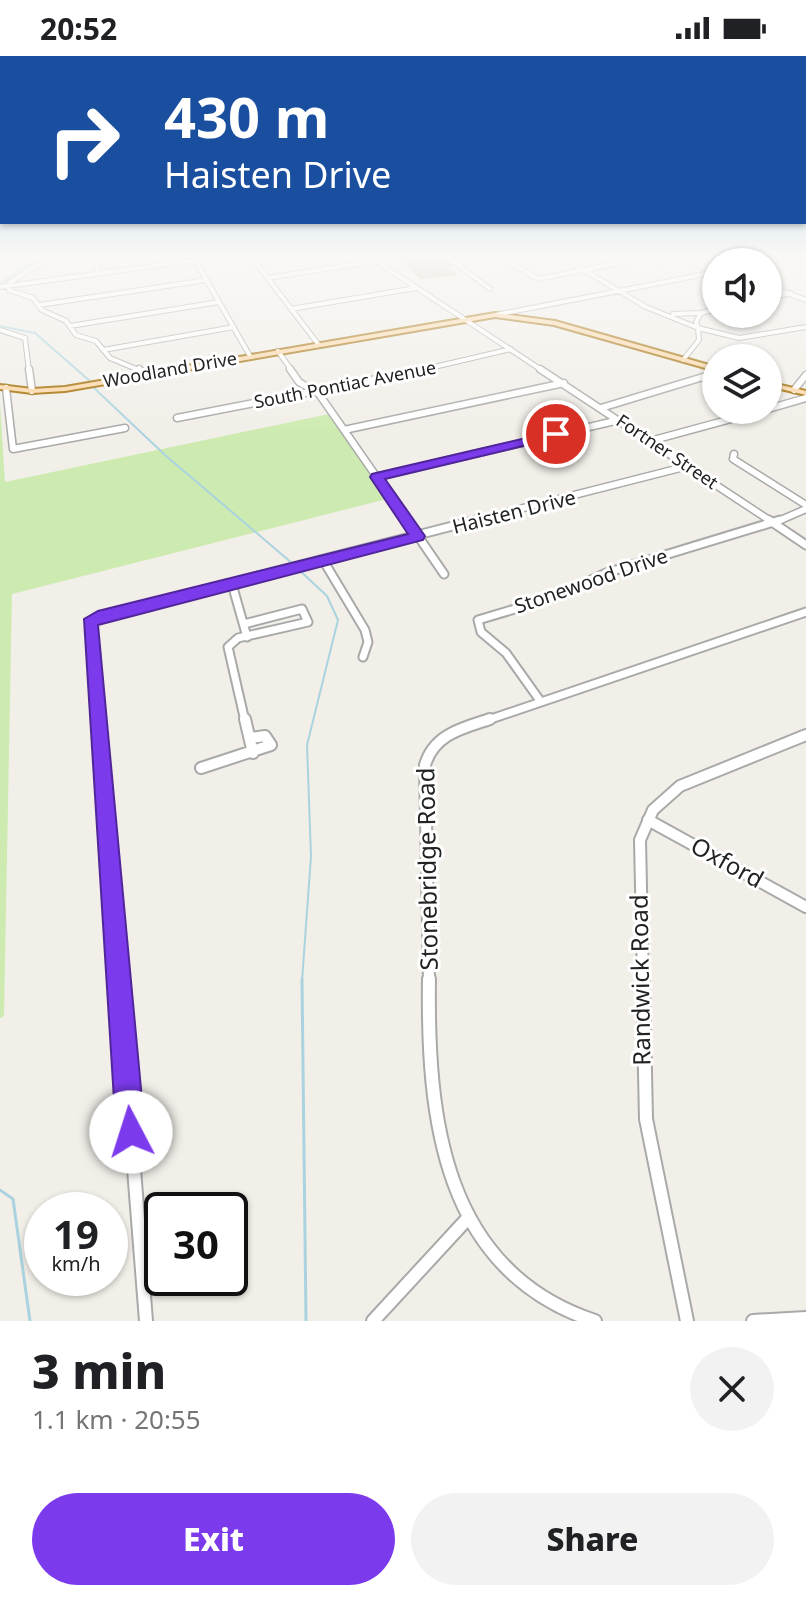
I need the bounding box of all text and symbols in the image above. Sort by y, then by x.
text: 20:52 [40,8,117,49]
text: 430 m [164,78,329,154]
icon: right [32,88,136,192]
text: Haisten Drive [164,150,391,199]
map controls [702,248,782,424]
button: sound [702,248,782,328]
button: layers [702,344,782,424]
street label: Woodland Drive [101,345,239,393]
street label: South Pontiac Avenue [252,355,438,413]
pin [522,400,590,468]
street label: Fortner Street [612,408,724,494]
icon: arrive [534,412,578,456]
street label: Haisten Drive [449,483,578,540]
street label: Stonewood Drive [511,542,671,619]
street label: Stonebridge Road [408,767,445,971]
street label: Oxford [685,828,770,895]
street label: Randwick Road [622,894,657,1066]
position arrow [89,1090,173,1174]
speed limit sign: 30 [144,1192,248,1296]
text: 19 [53,1206,99,1261]
text: km/h [51,1250,101,1277]
text: 3 min [32,1338,166,1403]
button: close [690,1347,774,1431]
text: 1.1 km · 20:55 [32,1401,201,1437]
button: Exit [32,1493,395,1585]
button: Share [411,1493,774,1585]

